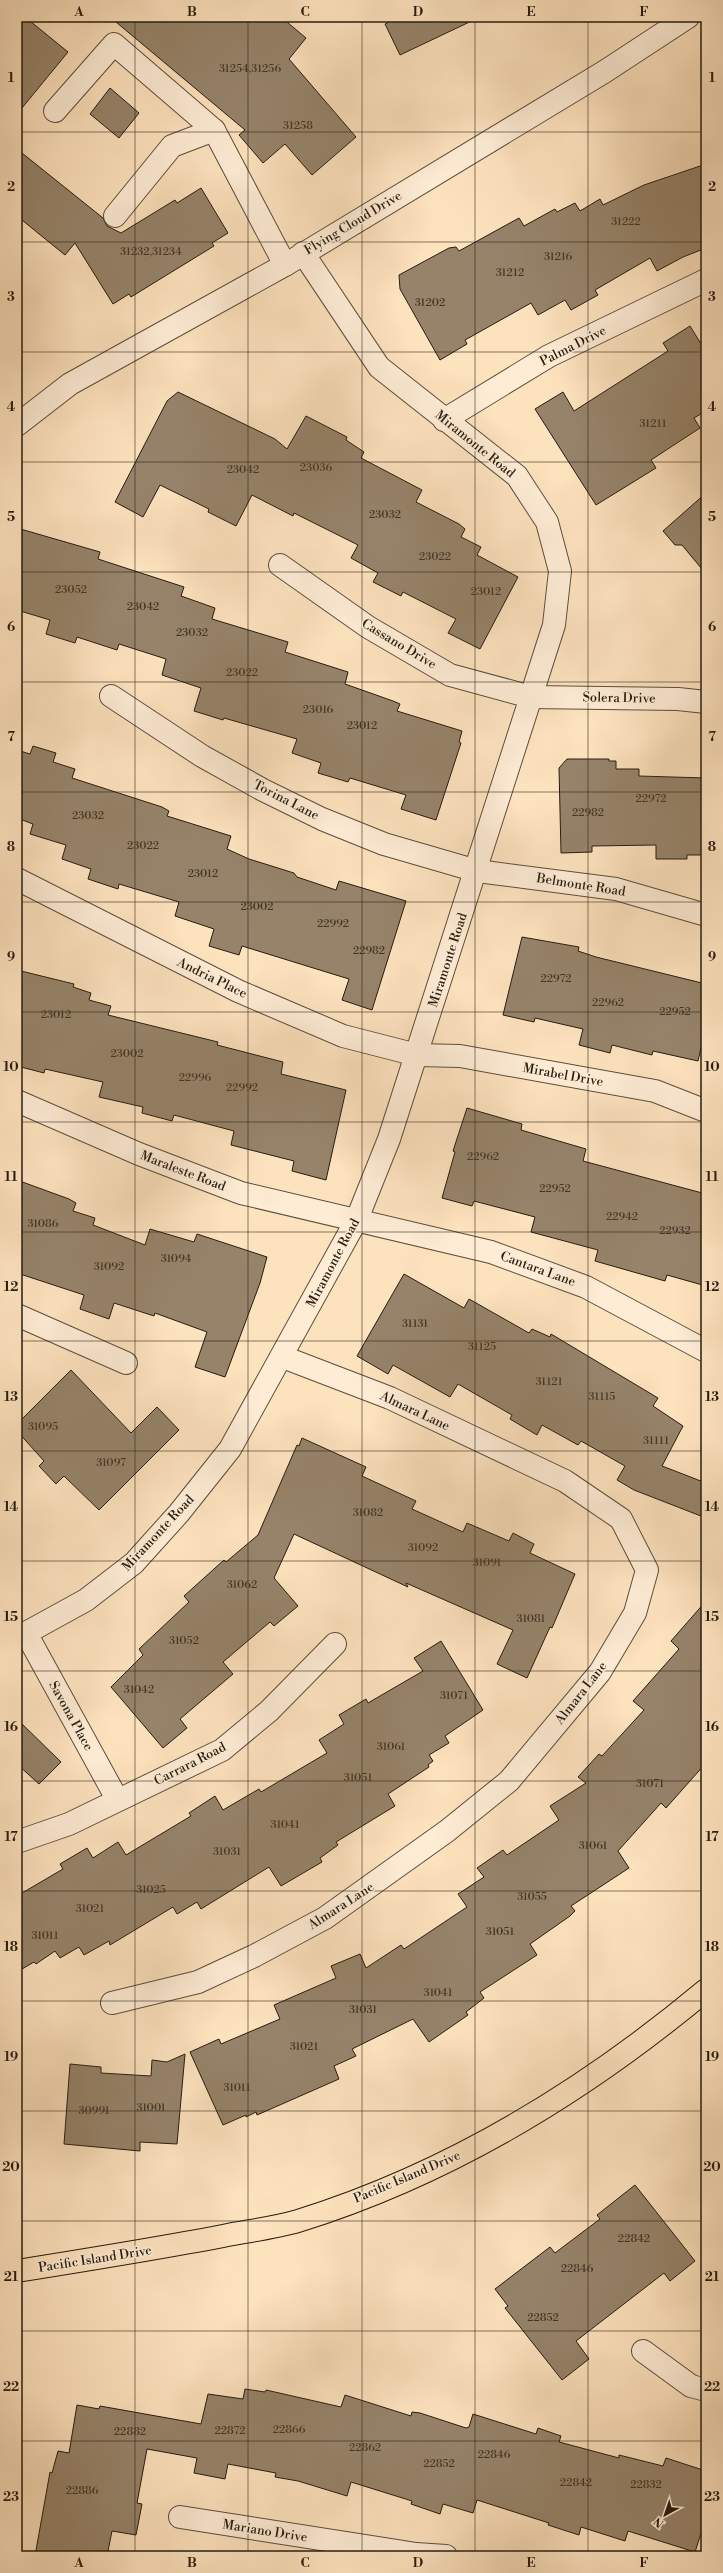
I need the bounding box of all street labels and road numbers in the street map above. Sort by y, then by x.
street label: Flying Cloud Drive [301,187,405,258]
street label: Palma Drive [537,322,609,370]
street label: Miramonte Road [432,407,519,482]
street label: Cassano Drive [359,615,440,673]
street label: Solera Drive [582,689,656,707]
street label: Torina Lane [250,777,322,824]
street label: Belmonte Road [534,870,627,900]
street label: Miramonte Road [425,910,471,1009]
street label: Andria Place [173,954,250,1002]
street label: Mirabel Drive [521,1060,605,1090]
street label: Maraleste Road [138,1147,229,1195]
street label: Miramonte Road [303,1215,363,1310]
street label: Cantara Lane [498,1248,578,1290]
street label: Almara Lane [377,1387,453,1434]
street label: Miramonte Road [119,1491,198,1574]
street label: Almara Lane [551,1658,611,1728]
street label: Savona Place [45,1679,97,1754]
street label: Carrara Road [151,1739,229,1789]
street label: Almara Lane [304,1879,377,1934]
street label: Pacific Island Drive [351,2147,463,2207]
street label: Pacific Island Drive [37,2242,153,2276]
street label: Mariano Drive [221,2516,309,2546]

